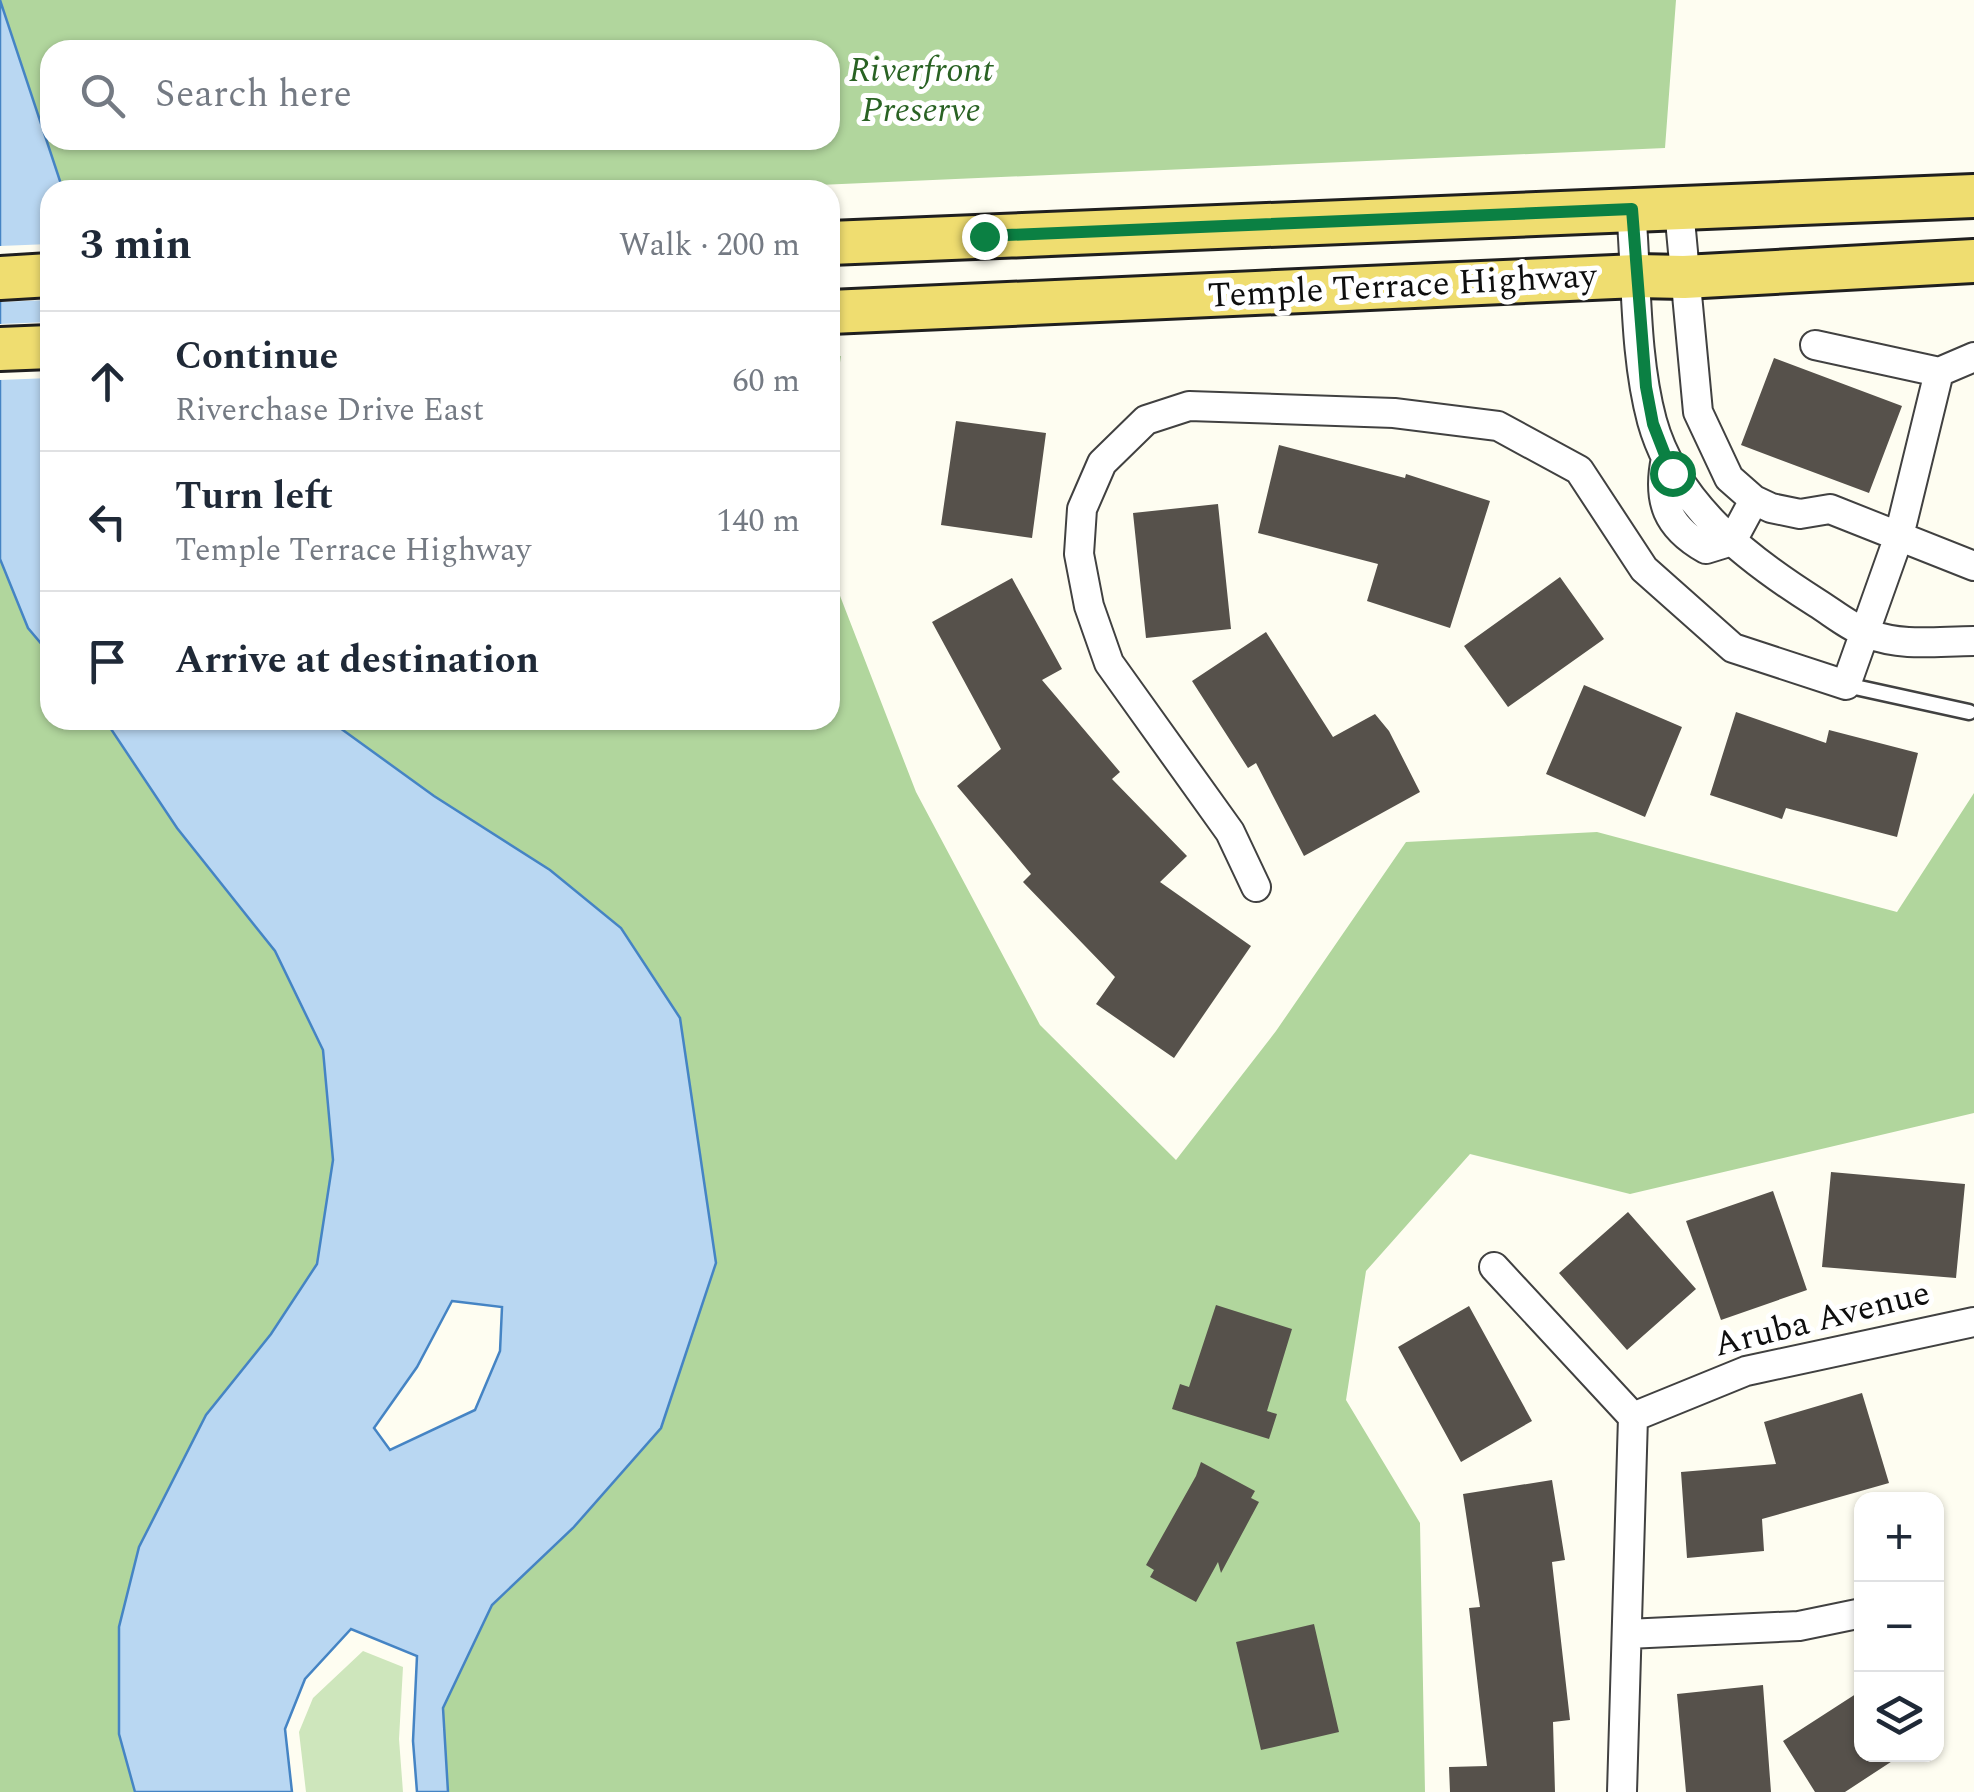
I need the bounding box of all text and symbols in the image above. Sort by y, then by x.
search box [40,40,840,150]
park label: Riverfront Preserve [849,44,994,137]
text: Search here [155,66,352,124]
icon: search [75,68,130,123]
text: 3 min [80,214,192,277]
route end [962,214,1008,260]
text: Walk · 200 m [619,221,800,270]
street label: Temple Terrace Highway [1206,249,1599,323]
text: Continue [175,328,338,386]
icon: ahead [80,354,135,409]
text: 60 m [732,357,800,406]
text: Riverchase Drive East [175,386,484,435]
route start [1650,451,1696,497]
text: Turn left [175,468,333,526]
icon: left [80,494,135,549]
text: 140 m [716,497,800,546]
text: Temple Terrace Highway [175,526,531,575]
text: Arrive at destination [175,632,539,690]
icon: arrive [80,634,135,689]
street label: Aruba Avenue [1708,1267,1936,1371]
map controls [1854,1492,1944,1762]
button: + [1854,1492,1944,1582]
button: − [1854,1582,1944,1672]
button: layers [1854,1672,1944,1762]

